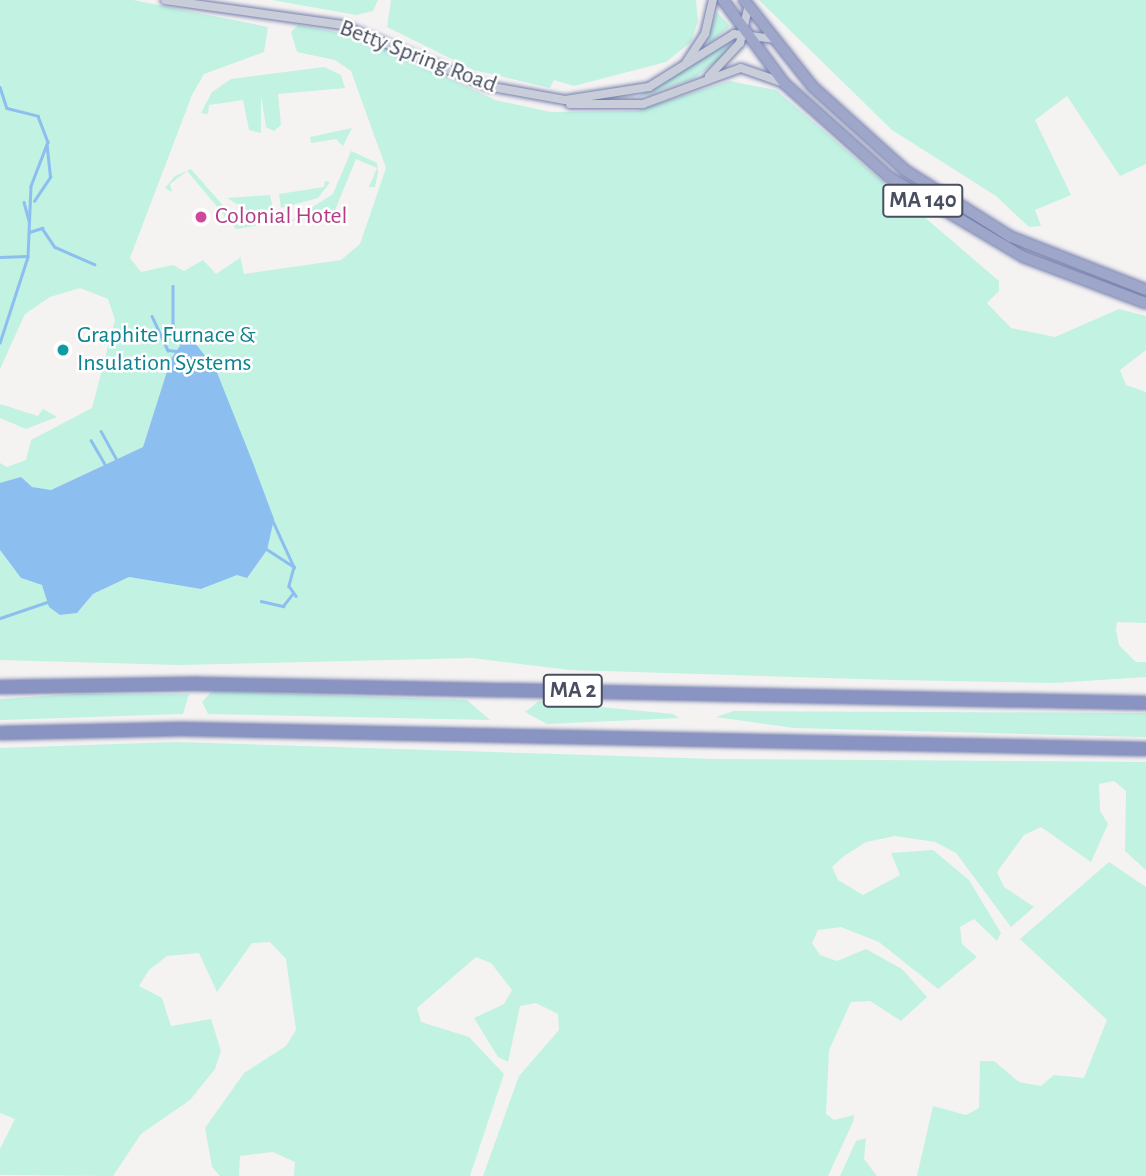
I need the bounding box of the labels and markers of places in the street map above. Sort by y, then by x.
place label: Colonial Hotel [215,203,347,231]
marker: Colonial Hotel [193,209,209,225]
place label: Graphite Furnace & Insulation Systems [77,322,256,378]
marker: Graphite Furnace & Insulation Systems [55,342,71,358]

